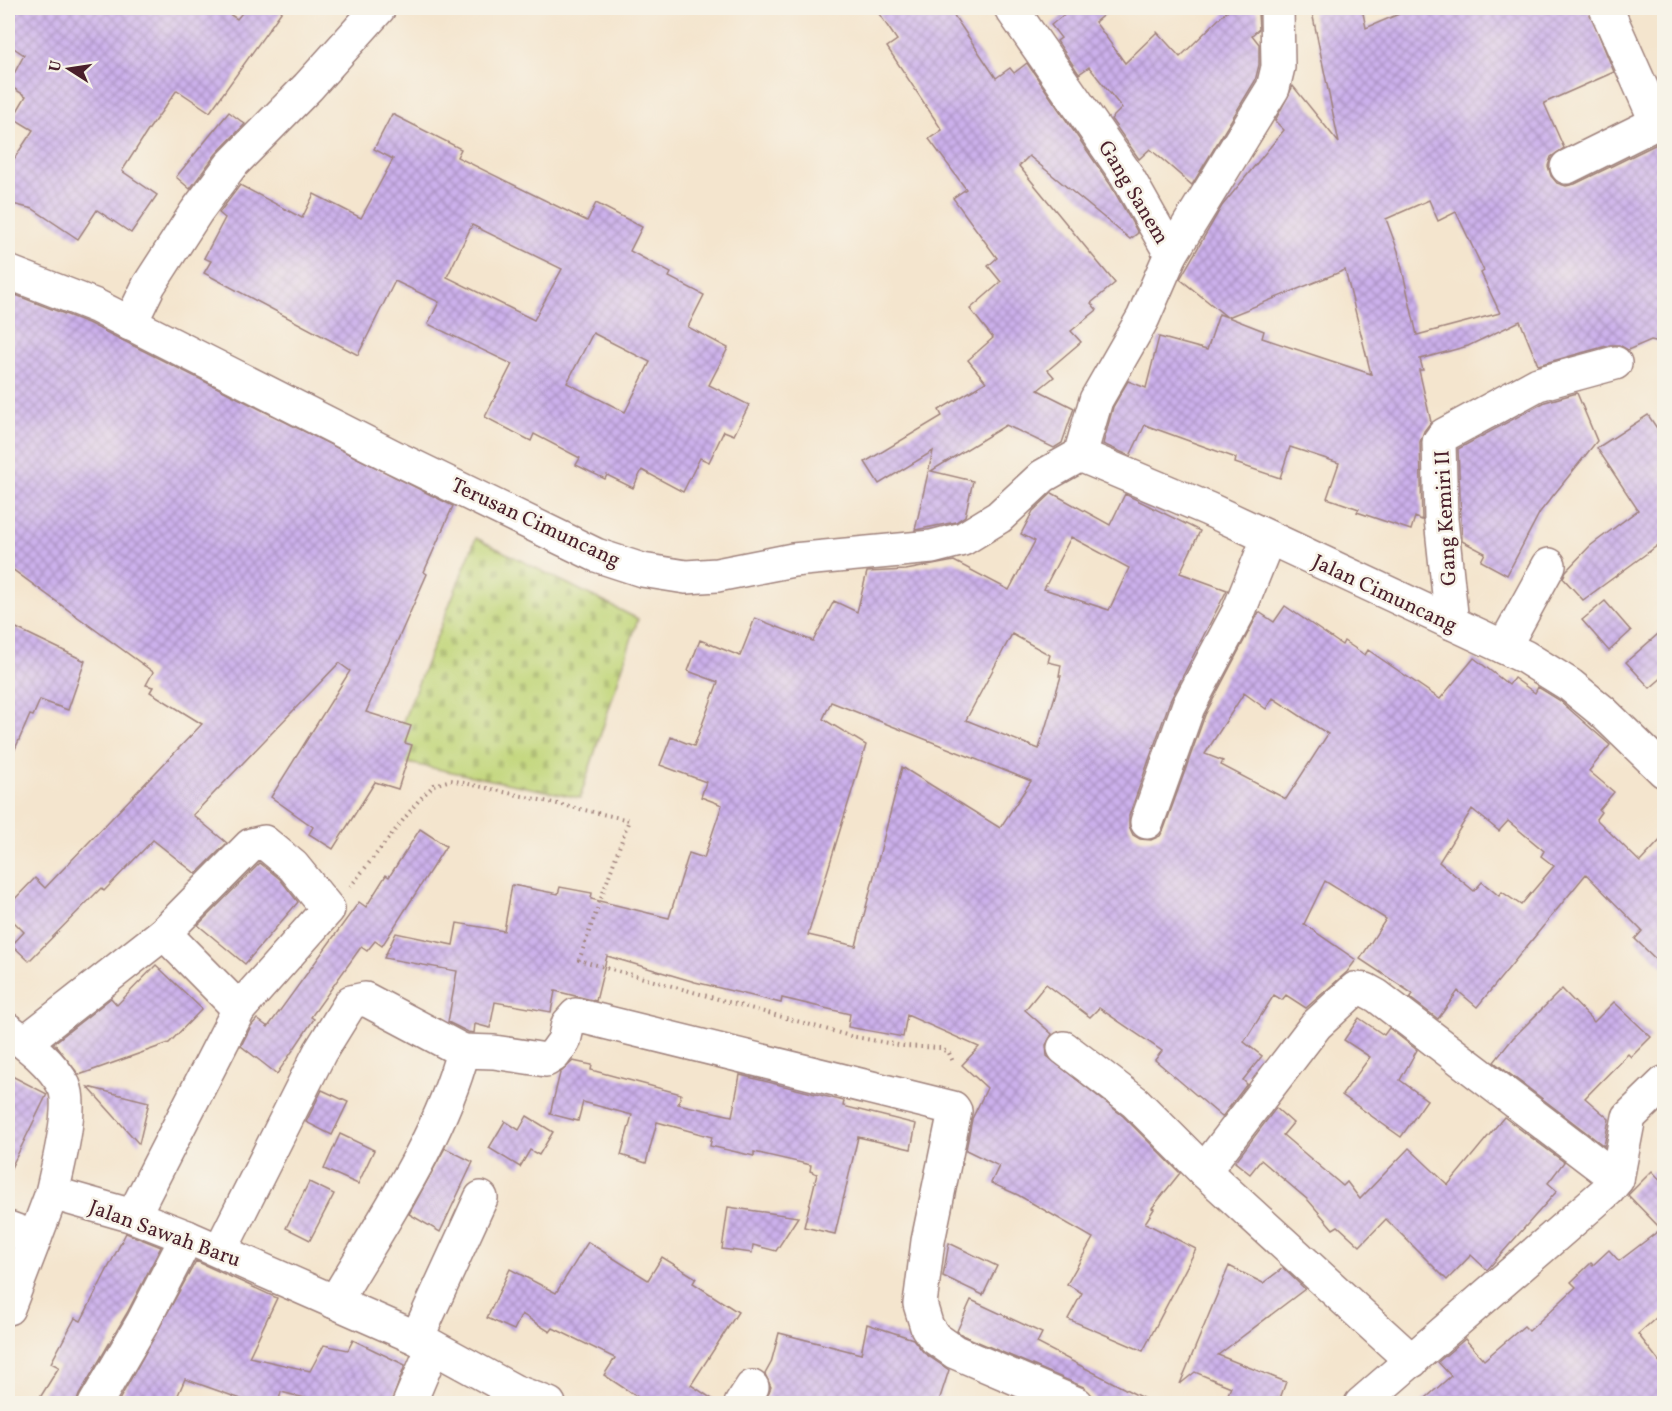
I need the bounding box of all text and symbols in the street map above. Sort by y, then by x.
north arrow [39,39,99,99]
text: U [44,59,68,74]
street label: Gang Sanem [1090,135,1175,250]
street label: Gang Kemiri II [1428,449,1465,586]
street label: Terusan Cimuncang [446,471,625,575]
street label: Jalan Cimuncang [1307,548,1462,641]
street label: Jalan Sawah Baru [84,1193,245,1275]

